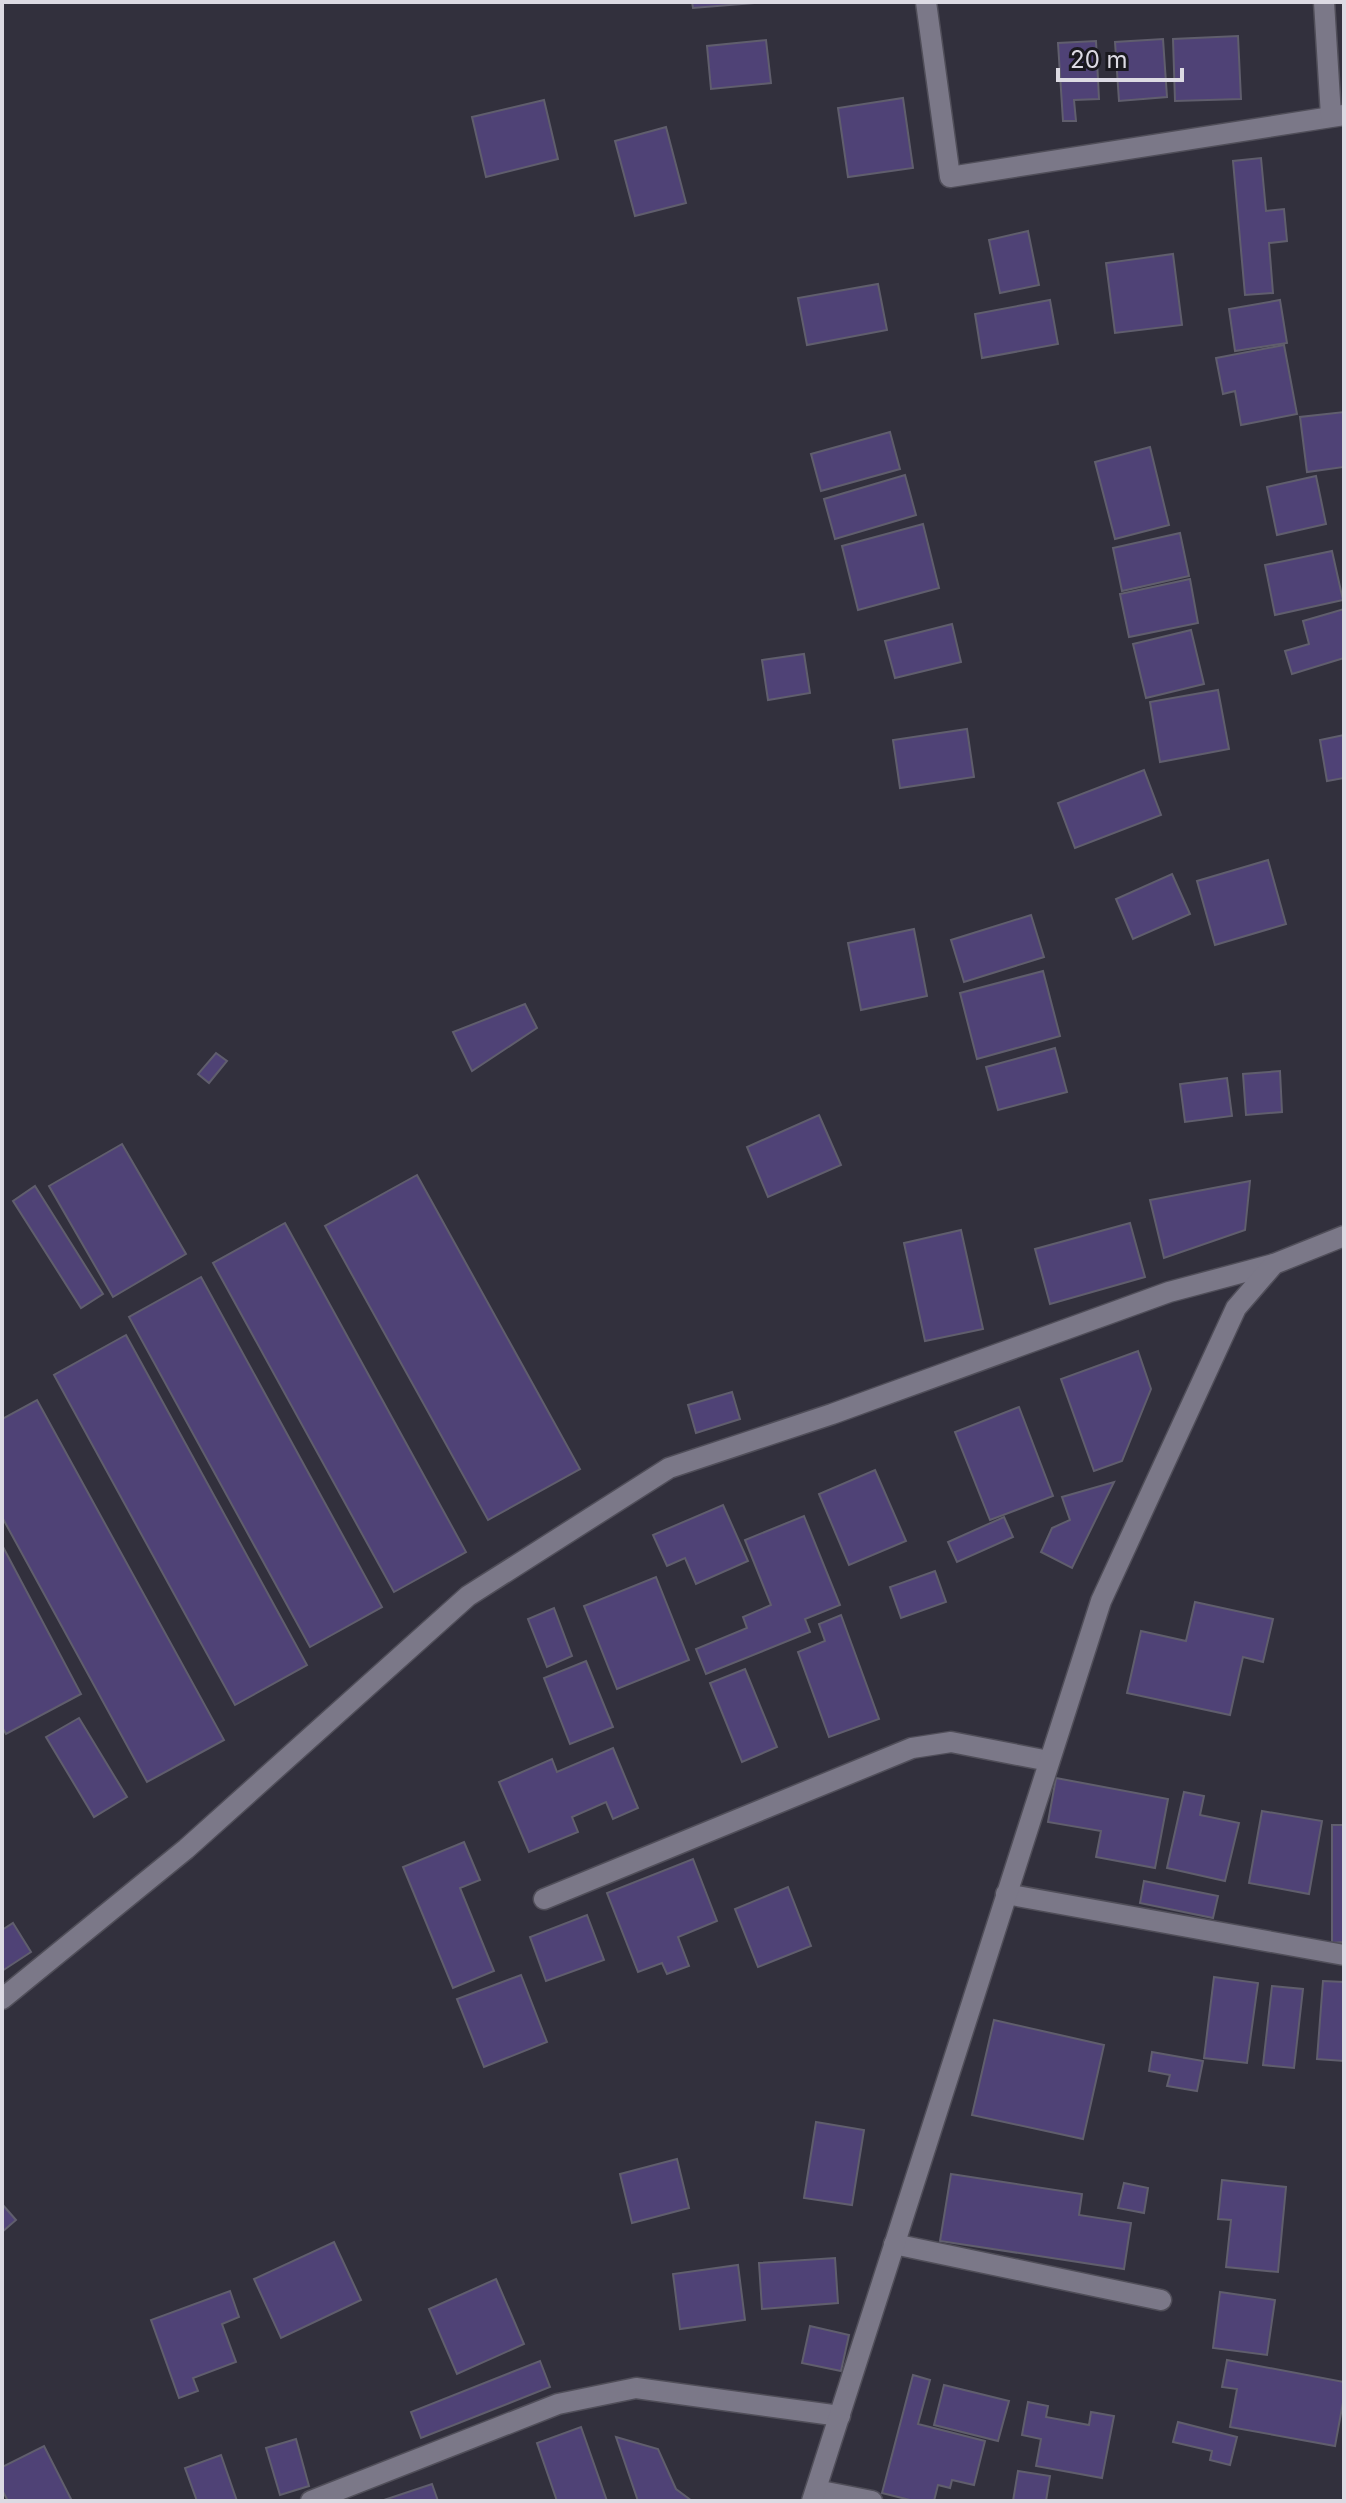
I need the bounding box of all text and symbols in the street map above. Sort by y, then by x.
scale bar [1058,32,1182,82]
text: 20 m [1070,45,1128,74]

